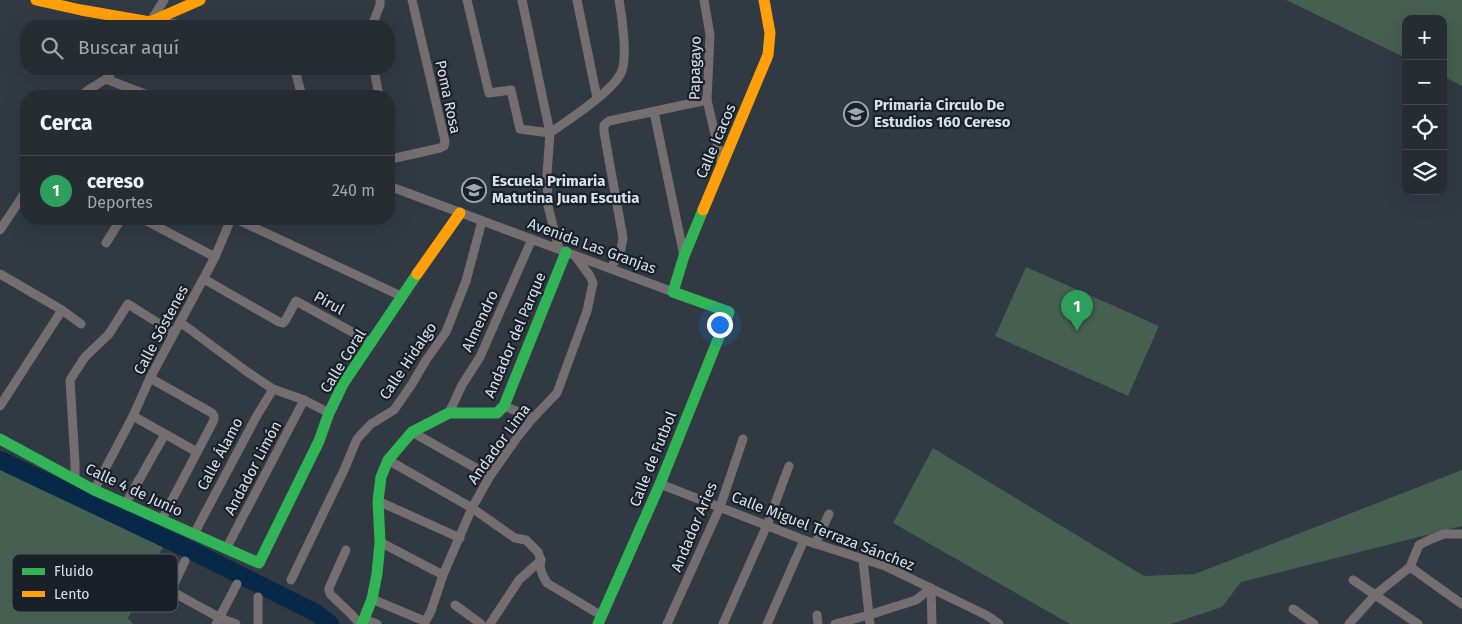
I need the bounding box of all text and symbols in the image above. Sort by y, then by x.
map controls [1402,15,1447,195]
button: + [1402,15,1447,60]
search box [20,20,395,75]
icon: search [38,34,66,62]
text: Buscar aquí [78,36,179,59]
street label: Papagayo [685,36,705,100]
street label: Poma Rosa [431,59,465,135]
button: − [1402,60,1447,105]
place label: Primaria Circulo De Estudios 160 Cereso [874,96,1011,131]
street label: Calle Icacos [692,101,740,181]
school or university icon: Primaria Circulo De Estudios 160 Cereso [843,101,869,127]
button: locate [1402,105,1447,150]
text: Cerca [40,110,92,136]
button: layers [1402,150,1447,195]
text: cereso [87,170,144,193]
place label: Escuela Primaria Matutina Juan Escutia [492,172,640,207]
school or university icon: Escuela Primaria Matutina Juan Escutia [461,177,487,203]
text: 1 [52,181,60,200]
text: 240 m [332,181,375,200]
text: Deportes [87,193,153,212]
street label: Avenida Las Granjas [525,214,659,278]
street label: Andador del Parque [480,269,550,401]
street label: Calle Sóstenes [130,282,192,378]
street label: Pirul [311,287,348,319]
street label: Almendro [458,287,502,355]
pin: 1 [1061,290,1093,331]
your location [707,312,733,338]
street label: Calle Hidalgo [376,319,440,403]
street label: Calle Coral [316,325,370,396]
street label: Andador Lima [464,400,534,488]
street label: Calle de Futbol [626,408,681,509]
street label: Calle Álamo [193,415,247,493]
street label: Andador Limón [221,418,285,518]
street label: Calle 4 de Junio [82,460,186,520]
street label: Andador Aries [667,479,721,575]
street label: Calle Miguel Terraza Sánchez [729,488,917,574]
legend [12,554,178,612]
text: Fluido [54,563,93,580]
text: Lento [54,586,89,603]

